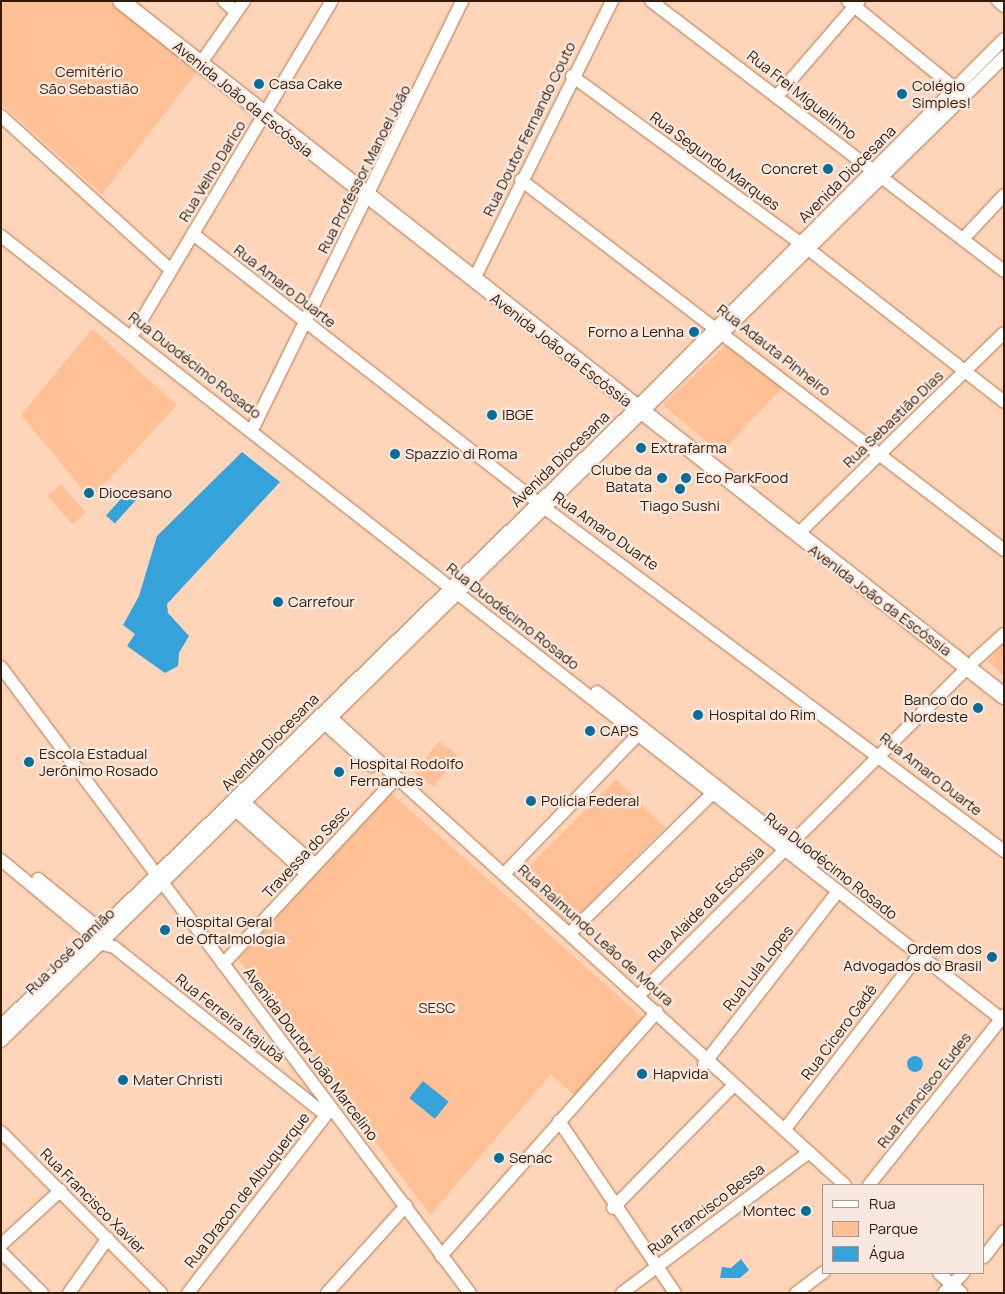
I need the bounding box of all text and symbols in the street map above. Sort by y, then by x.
street label: Avenida João da Escóssia [170,37,316,161]
street label: Rua Doutor Fernando Couto [479,39,579,219]
street label: Rua Frei Miguelinho [744,47,860,143]
park label: Cemitério São Sebastião [39,62,139,97]
place label: Casa Cake [269,75,342,93]
place label: Colégio Simples! [912,76,971,111]
marker: Casa Cake [253,78,265,90]
street label: Rua Professor Manoel João [314,82,414,256]
marker: Colégio Simples! [896,88,908,100]
street label: Rua Segundo Marques [647,108,783,214]
street label: Rua Velho Darico [175,117,249,225]
street label: Avenida Diocesana [795,122,899,226]
place label: Concret [761,160,818,178]
marker: Concret [822,163,834,175]
street label: Rua Amaro Duarte [230,241,340,331]
street label: Avenida João da Escóssia [487,289,635,411]
street label: Rua Adauta Pinheiro [714,300,834,400]
street label: Rua Duodécimo Rosado [125,308,265,422]
place label: Forno a Lenha [588,323,684,341]
marker: Forno a Lenha [688,326,700,338]
street label: Rua Sebastião Dias [839,367,947,471]
place label: IBGE [502,406,534,424]
street label: Avenida Diocesana [507,407,613,511]
marker: IBGE [486,409,498,421]
place label: Extrafarma [651,439,727,457]
marker: Extrafarma [635,442,647,454]
place label: Spazzio di Roma [405,445,517,463]
marker: Spazzio di Roma [389,448,401,460]
place label: Clube da Batata [591,460,652,495]
place label: Eco ParkFood [696,469,788,487]
marker: Clube da Batata [656,472,668,484]
marker: Eco ParkFood [680,472,692,484]
marker: Tiago Sushi [674,483,686,495]
place label: Diocesano [99,484,172,502]
marker: Diocesano [83,487,95,499]
street label: Rua Amaro Duarte [550,488,662,574]
place label: Tiago Sushi [640,497,720,515]
street label: Avenida João da Escóssia [805,540,955,660]
street label: Rua Duodécimo Rosado [443,559,583,673]
place label: Carrefour [288,593,355,611]
marker: Carrefour [272,596,284,608]
street label: Avenida Diocesana [218,690,322,794]
place label: Banco do Nordeste [904,690,968,725]
marker: Banco do Nordeste [972,702,984,714]
place label: Hospital do Rim [709,706,816,724]
marker: Hospital do Rim [691,708,705,722]
place label: CAPS [600,722,638,740]
marker: CAPS [584,725,596,737]
street label: Rua Amaro Duarte [876,729,986,819]
place label: Escola Estadual Jerônimo Rosado [39,744,158,779]
place label: Hospital Rodolfo Fernandes [350,754,464,789]
marker: Escola Estadual Jerônimo Rosado [23,756,35,768]
marker: Hospital Rodolfo Fernandes [332,765,346,779]
place label: Polícia Federal [541,792,639,810]
marker: Polícia Federal [525,795,537,807]
street label: Travessa do Sesc [259,802,353,902]
street label: Rua Duodécimo Rosado [761,809,901,923]
street label: Rua Alaide da Escóssia [644,842,768,966]
street label: Rua Raimundo Leão de Moura [514,860,678,1010]
street label: Rua José Damião [22,904,118,998]
place label: Hospital Geral de Oftalmologia [176,912,285,947]
street label: Rua Lula Lopes [719,922,797,1014]
marker: Hospital Geral de Oftalmologia [158,923,172,937]
place label: Ordem dos Advogados do Brasil [843,939,982,974]
marker: Ordem dos Advogados do Brasil [986,951,998,963]
street label: Avenida Doutor João Marcelino [240,964,382,1144]
street label: Rua Ferreira Itajubá [172,970,288,1066]
street label: Rua Cícero Gadê [797,981,881,1083]
park label: SESC [418,999,456,1017]
street label: Rua Francisco Eudes [873,1029,975,1151]
place label: Hapvida [653,1065,709,1083]
marker: Hapvida [635,1067,649,1081]
place label: Mater Christi [133,1071,223,1089]
marker: Mater Christi [117,1074,129,1086]
street label: Rua Dracon de Albuquerque [181,1109,313,1271]
street label: Rua Francisco Xavier [37,1145,149,1257]
place label: Senac [509,1149,552,1167]
marker: Senac [493,1152,505,1164]
street label: Rua Francisco Bessa [644,1159,768,1259]
legend [822,1184,985,1274]
text: Rua [869,1193,896,1214]
place label: Montec [743,1202,796,1220]
marker: Montec [800,1205,812,1217]
text: Parque [869,1218,918,1239]
text: Água [869,1243,905,1264]

